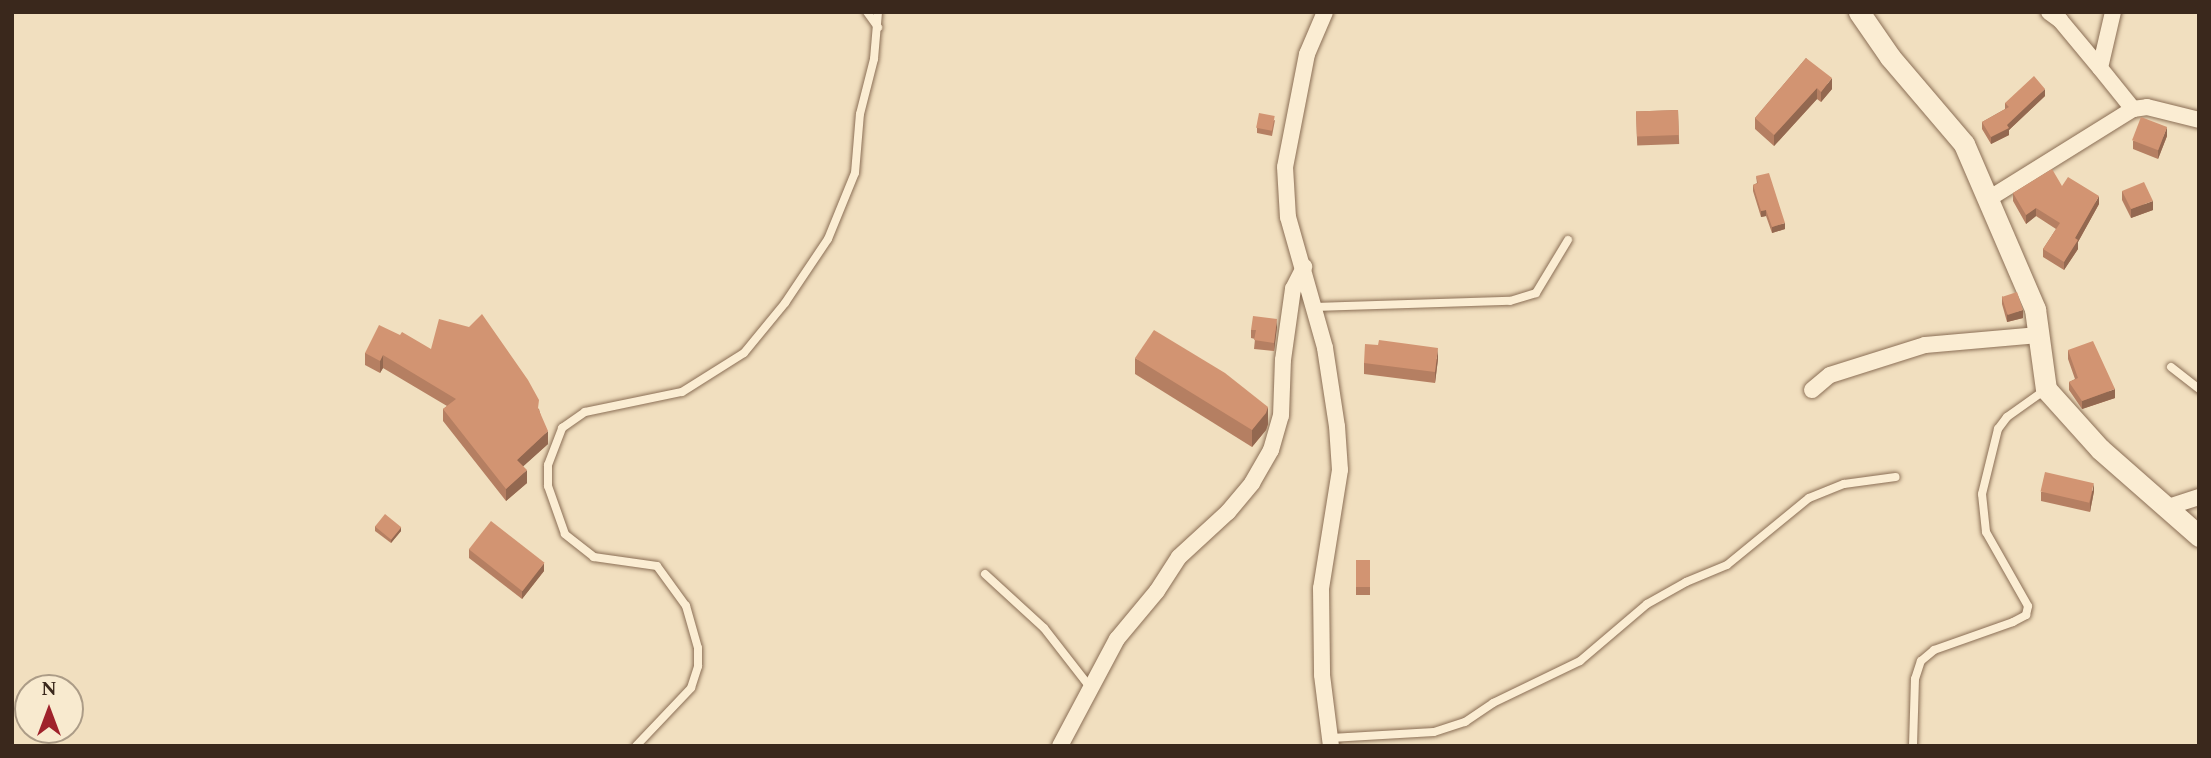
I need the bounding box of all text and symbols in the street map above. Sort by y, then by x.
north arrow [14,674,84,744]
text: N [41,675,57,704]

